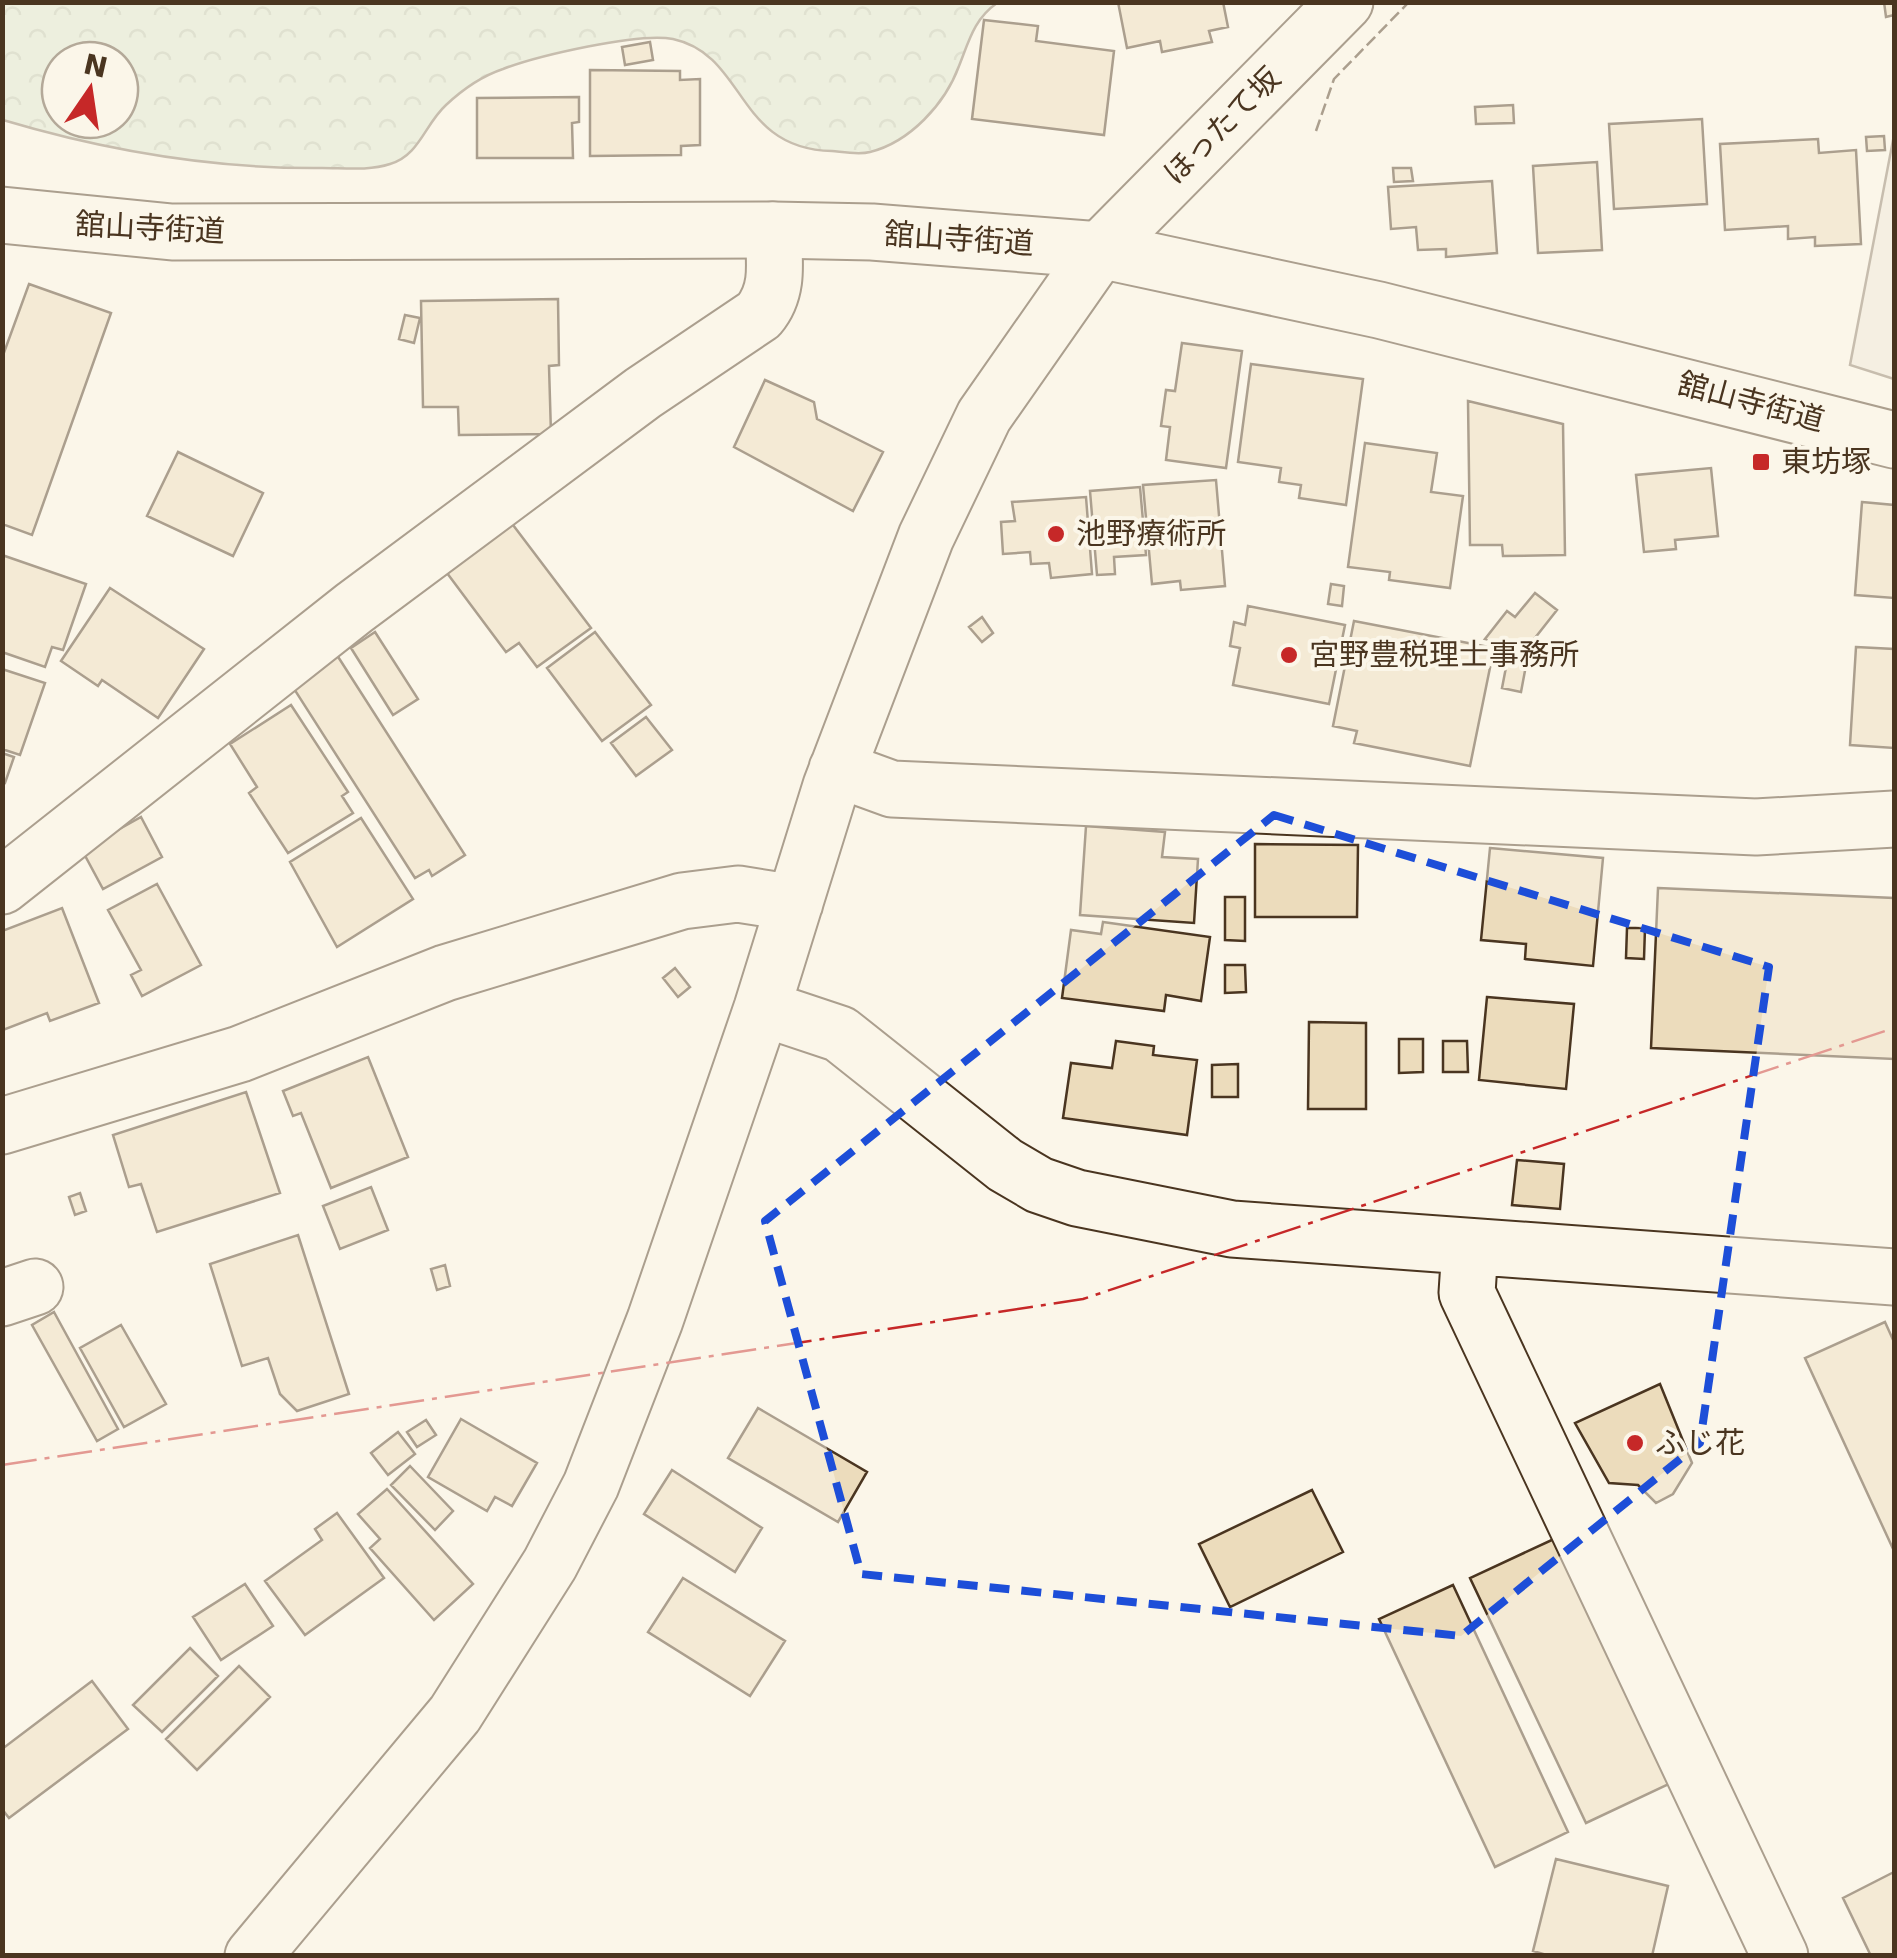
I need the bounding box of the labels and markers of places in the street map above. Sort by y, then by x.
place label: 東坊塚 [1781,444,1871,479]
marker: 東坊塚 [1750,451,1772,473]
place label: 池野療術所 [1076,516,1226,551]
marker: 池野療術所 [1045,523,1067,545]
place label: 宮野豊税理士事務所 [1309,637,1579,672]
marker: 宮野豊税理士事務所 [1278,644,1300,666]
place label: ふじ花 [1655,1425,1745,1460]
marker: ふじ花 [1624,1432,1646,1454]

